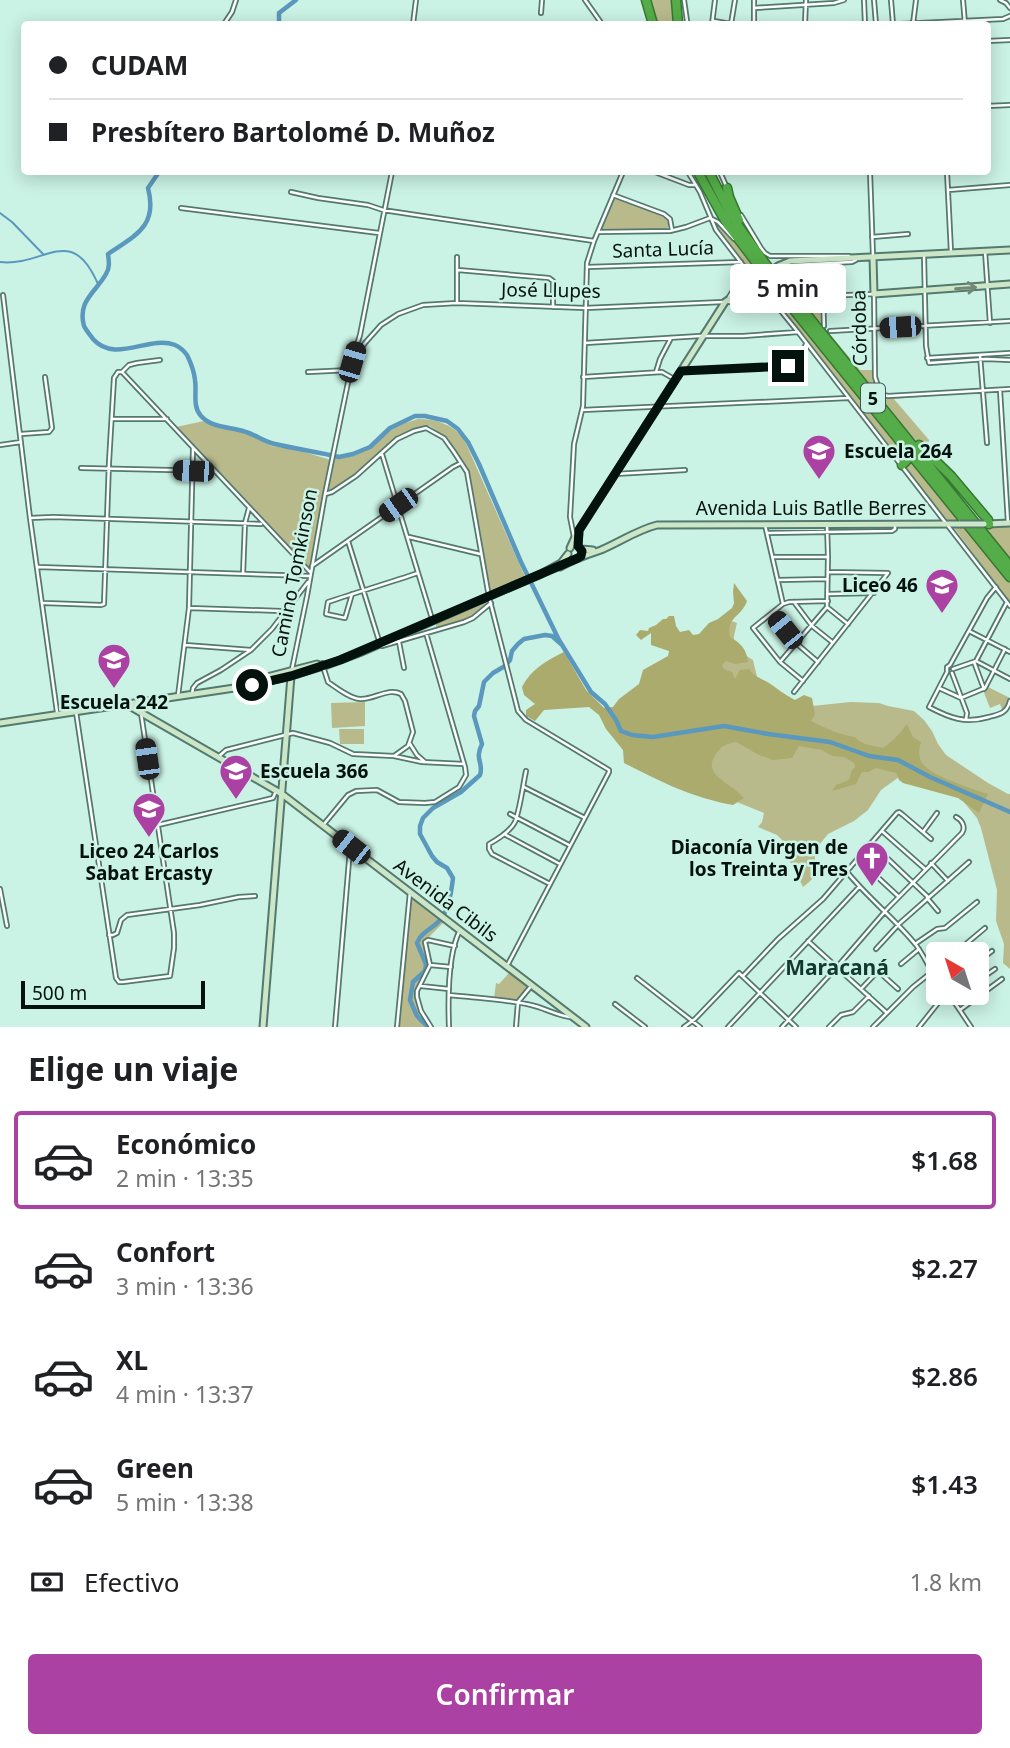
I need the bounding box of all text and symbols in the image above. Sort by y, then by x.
text: CUDAM [91,47,188,83]
text: Presbítero Bartolomé D. Muñoz [91,114,495,150]
street label: Santa Lucía [612,234,714,264]
callout: 5 min [730,264,846,314]
text: 5 min [757,272,819,304]
street label: José Llupes [499,276,601,304]
one-way arrow [955,281,978,294]
street label: Córdoba [845,290,873,366]
car [879,315,922,339]
car [337,339,368,385]
route end [772,350,804,382]
road number: 5 [861,384,885,412]
school or university icon: Escuela 264 [800,432,838,481]
place label: Escuela 264 [844,438,952,464]
car [172,460,215,482]
car [375,484,422,526]
street label: Camino Tomkinson [265,487,323,659]
street label: Avenida Luis Batlle Berres [696,495,926,521]
school or university icon: Liceo 46 [923,566,961,615]
place label: Liceo 46 [842,572,918,598]
car [764,607,807,653]
school or university icon: Escuela 242 [95,641,133,690]
route start [236,669,268,701]
place label: Escuela 242 [60,689,168,715]
car [134,737,161,781]
school or university icon: Escuela 366 [217,752,255,801]
place label: Escuela 366 [260,758,368,784]
school or university icon: Liceo 24 Carlos Sabat Ercasty [130,790,168,839]
car [328,826,375,868]
place label: Diaconía Virgen de los Treinta y Tres [671,834,848,882]
place label: Liceo 24 Carlos Sabat Ercasty [79,838,219,886]
church icon: Diaconía Virgen de los Treinta y Tres [853,839,891,888]
street label: Avenida Cibils [389,852,503,948]
north arrow [926,942,989,1004]
map controls [926,942,989,1005]
district label: Maracaná [785,953,889,981]
scale bar [21,978,205,1010]
text: 500 m [32,980,87,1006]
text: Elige un viaje [28,1047,238,1090]
text: Económico [116,1126,256,1162]
icon: car [32,1129,95,1192]
text: $1.68 [911,1142,978,1178]
text: 2 min · 13:35 [116,1162,254,1194]
text: Confort [116,1234,215,1270]
icon: car [32,1237,95,1300]
text: $2.27 [911,1250,978,1286]
text: 3 min · 13:36 [116,1270,254,1302]
text: XL [116,1342,148,1378]
icon: car [32,1345,95,1408]
text: $2.86 [911,1358,978,1394]
text: 4 min · 13:37 [116,1378,254,1410]
text: Green [116,1450,194,1486]
icon: car [32,1453,95,1516]
text: $1.43 [911,1466,978,1502]
text: 5 min · 13:38 [116,1486,254,1518]
icon: cash [28,1563,66,1601]
text: Efectivo [84,1564,180,1600]
text: 1.8 km [910,1566,982,1598]
button: Confirmar [28,1654,982,1734]

